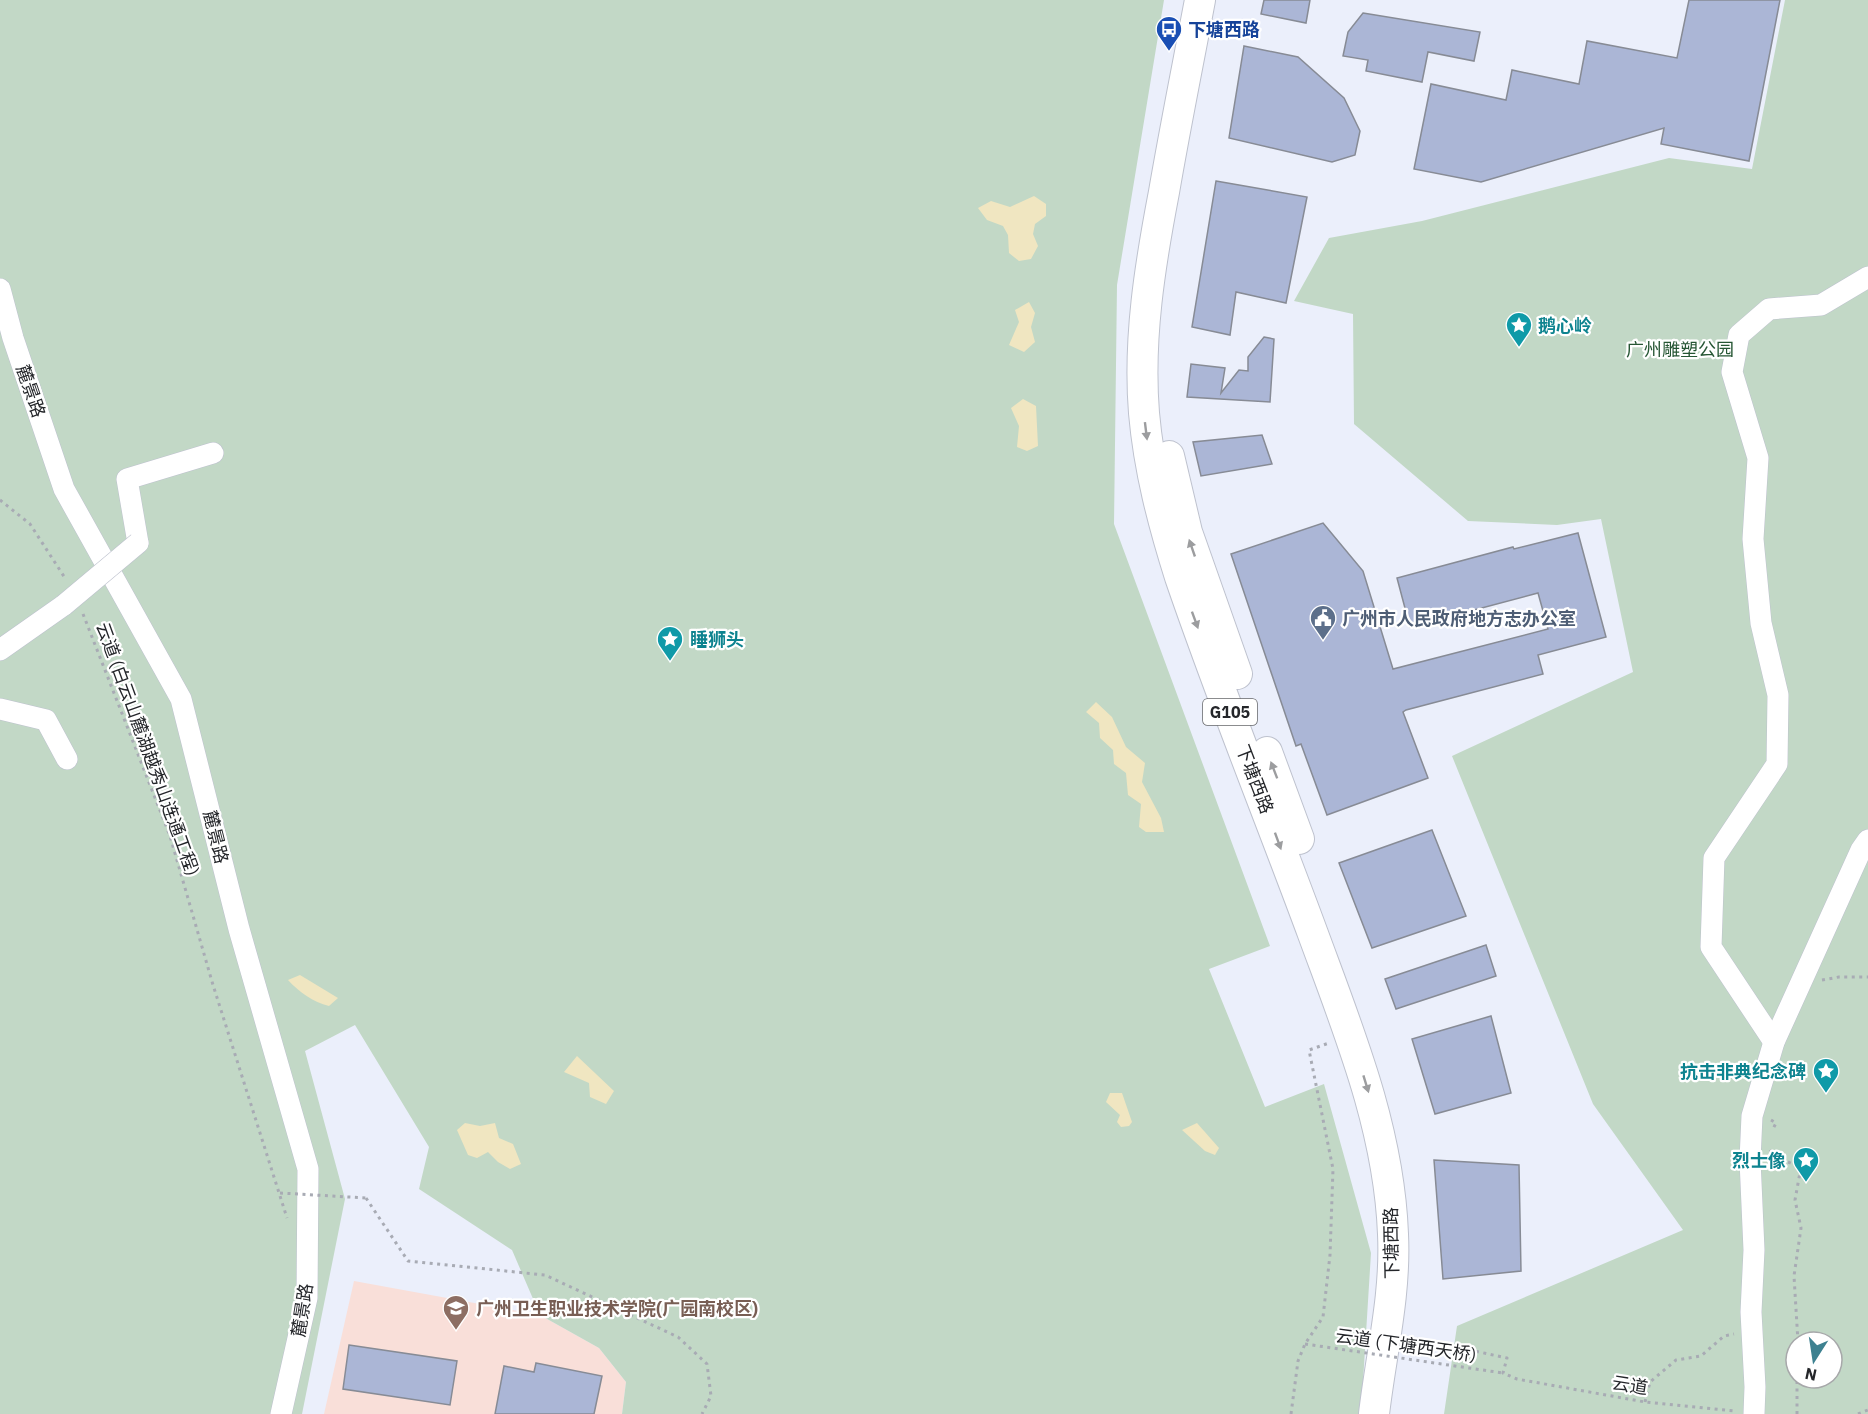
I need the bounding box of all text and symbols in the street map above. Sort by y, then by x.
bus stop icon: 下塘西路 [1154,14,1184,52]
place label: 下塘西路 [1188,18,1260,41]
place icon: 鹅心岭 [1504,310,1534,348]
place label: 鹅心岭 [1538,314,1592,337]
park label: 广州雕塑公园 [1626,338,1734,361]
street label: 麓景路 [11,362,51,420]
one-way arrow [1141,422,1151,441]
one-way arrow [1186,539,1196,557]
public building icon: 广州市人民政府地方志办公室 [1308,603,1338,641]
place label: 广州市人民政府地方志办公室 [1342,607,1576,630]
one-way arrow [1190,611,1200,629]
street label: 云道 (白云山麓湖越秀山连通工程) [91,619,205,879]
place icon: 睡狮头 [655,624,685,662]
place label: 睡狮头 [690,628,744,651]
road number: G105 [1203,699,1257,725]
street label: 下塘西路 [1231,741,1279,817]
one-way arrow [1269,761,1278,779]
street label: 麓景路 [198,808,234,866]
one-way arrow [1274,832,1284,850]
place icon: 抗击非典纪念碑 [1811,1056,1841,1094]
place label: 抗击非典纪念碑 [1680,1060,1806,1083]
one-way arrow [1362,1075,1371,1093]
place icon: 烈士像 [1791,1145,1821,1183]
place label: 烈士像 [1732,1149,1786,1172]
street label: 下塘西路 [1379,1207,1403,1279]
street label: 麓景路 [286,1282,318,1338]
school or university icon: 广州卫生职业技术学院(广园南校区) [441,1293,471,1331]
place label: 广州卫生职业技术学院(广园南校区) [476,1297,758,1320]
street label: 云道 (下塘西天桥) [1334,1324,1478,1366]
north arrow [1784,1330,1844,1390]
text: N [1803,1364,1819,1386]
street label: 云道 [1610,1371,1650,1399]

